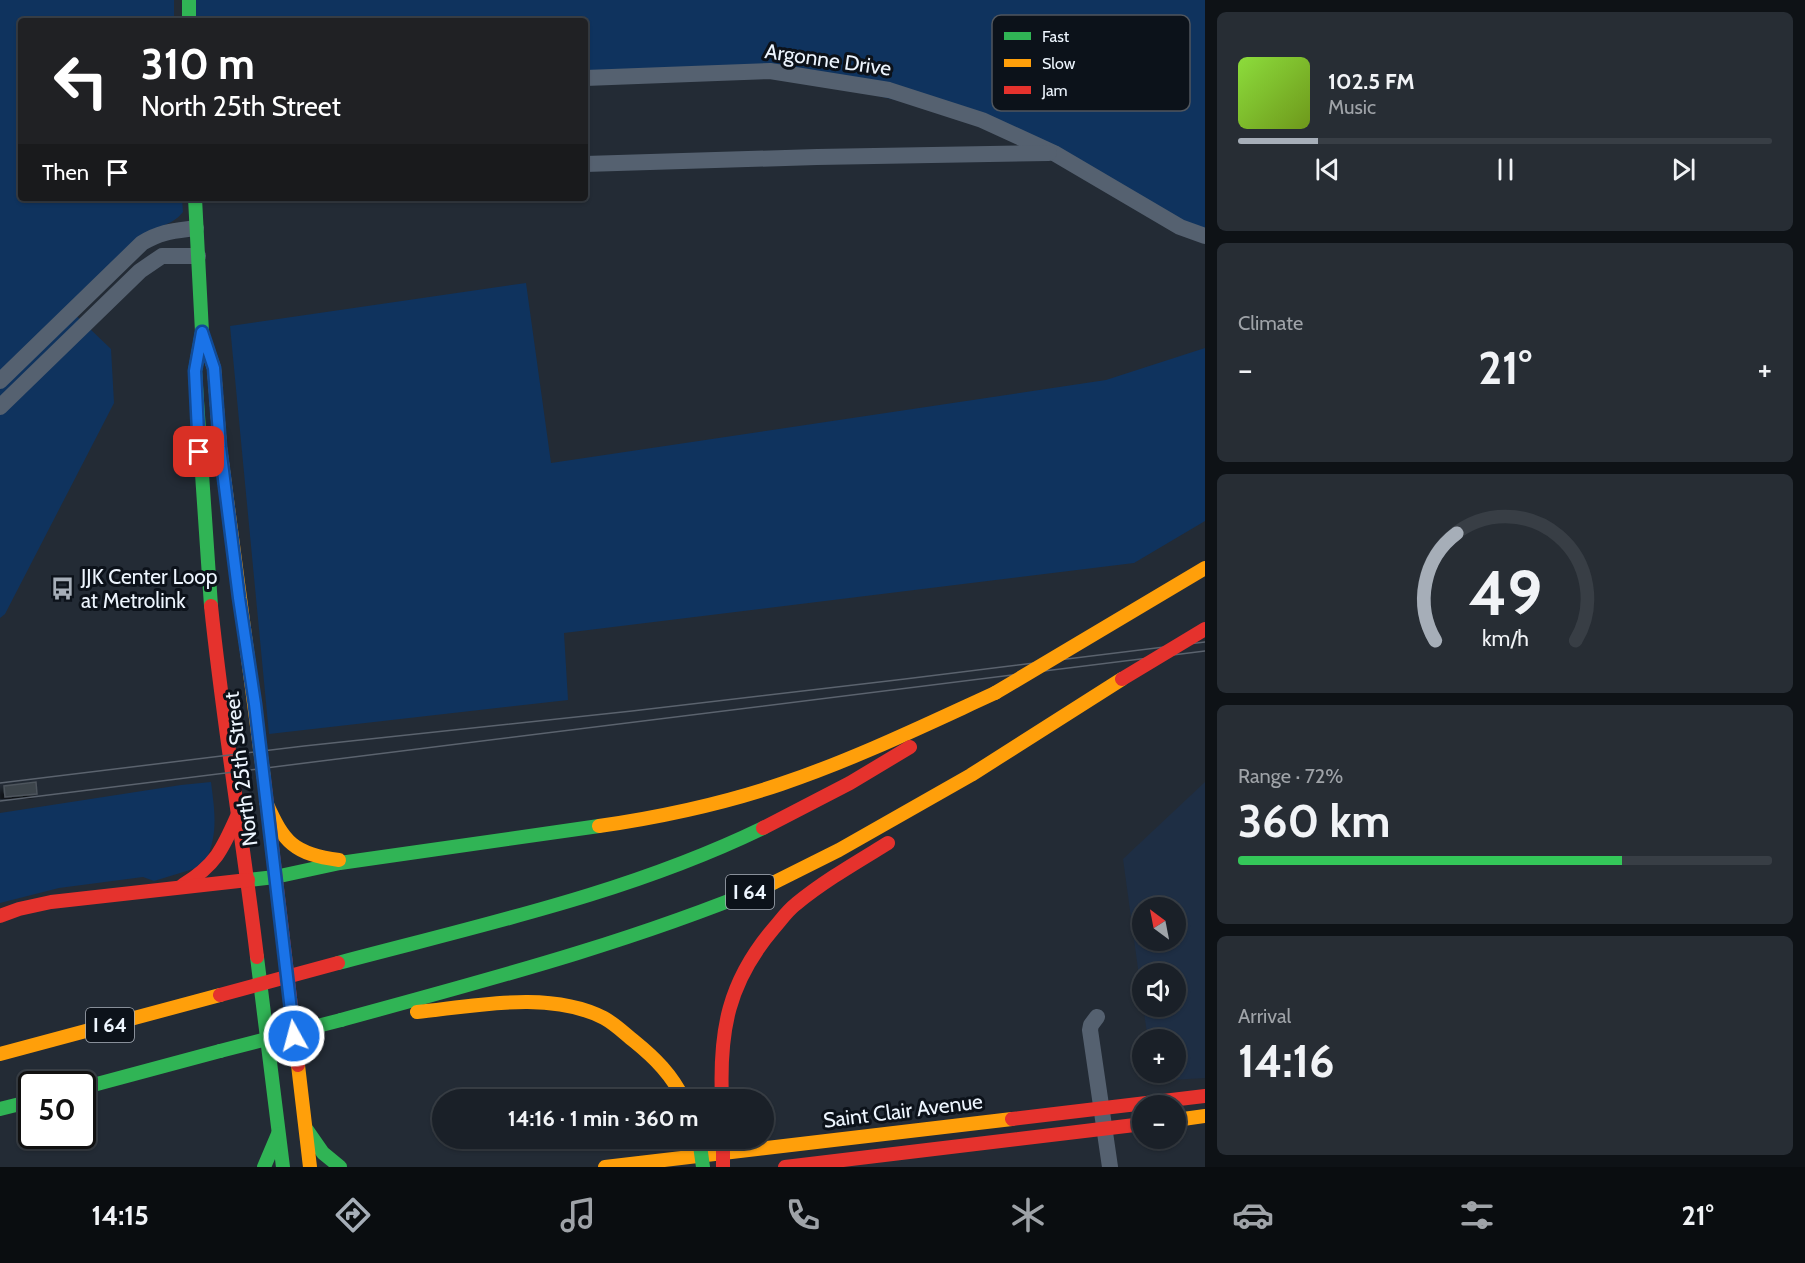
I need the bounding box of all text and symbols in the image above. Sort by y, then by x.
legend [992,15,1190,111]
text: Fast [1042,27,1070,46]
text: 310 m [141,38,255,90]
street label: Argonne Drive [763,38,893,81]
icon: left [42,42,120,120]
text: Slow [1042,54,1076,73]
text: 102.5 FM [1328,68,1414,95]
text: Jam [1041,81,1068,100]
text: North 25th Street [141,90,341,123]
text: Music [1328,95,1376,119]
icon: previous [1311,153,1344,186]
icon: pause [1489,153,1522,186]
icon: next [1667,153,1700,186]
icon: arrive [101,156,134,189]
text: Then [42,159,89,186]
text: Climate [1238,311,1303,335]
text: 21° [1478,341,1532,395]
text: − [1238,349,1253,389]
text: + [1757,349,1772,389]
pin [173,426,224,477]
icon: arrive [182,435,215,468]
text: 49 [1468,555,1542,631]
place label: JJK Center Loop at Metrolink [80,564,218,613]
bus stop icon: JJK Center Loop at Metrolink [50,576,76,602]
text: km/h [1482,625,1528,651]
street label: North 25th Street [219,690,262,848]
text: Range · 72% [1238,764,1343,788]
text: 360 km [1238,794,1390,848]
road number: I 64 [726,875,774,909]
north arrow [1132,897,1186,951]
map controls [1132,897,1186,1149]
button: sound [1132,963,1186,1017]
position arrow [262,1004,326,1068]
text: Arrival [1238,1004,1291,1028]
road number: I 64 [86,1008,134,1042]
button: + [1132,1029,1186,1083]
text: 14:16 [1238,1034,1334,1088]
speed limit sign: 50 [18,1071,96,1149]
street label: Saint Clair Avenue [822,1088,984,1133]
button: − [1132,1095,1186,1149]
text: 14:16 · 1 min · 360 m [508,1105,698,1132]
icon: directions [332,1194,374,1236]
icon: music [557,1194,599,1236]
icon: phone [782,1194,824,1236]
icon: climate [1007,1194,1049,1236]
icon: car [1232,1194,1274,1236]
icon: filters [1456,1194,1498,1236]
text: 14:15 [91,1199,149,1232]
text: 21° [1681,1199,1714,1232]

